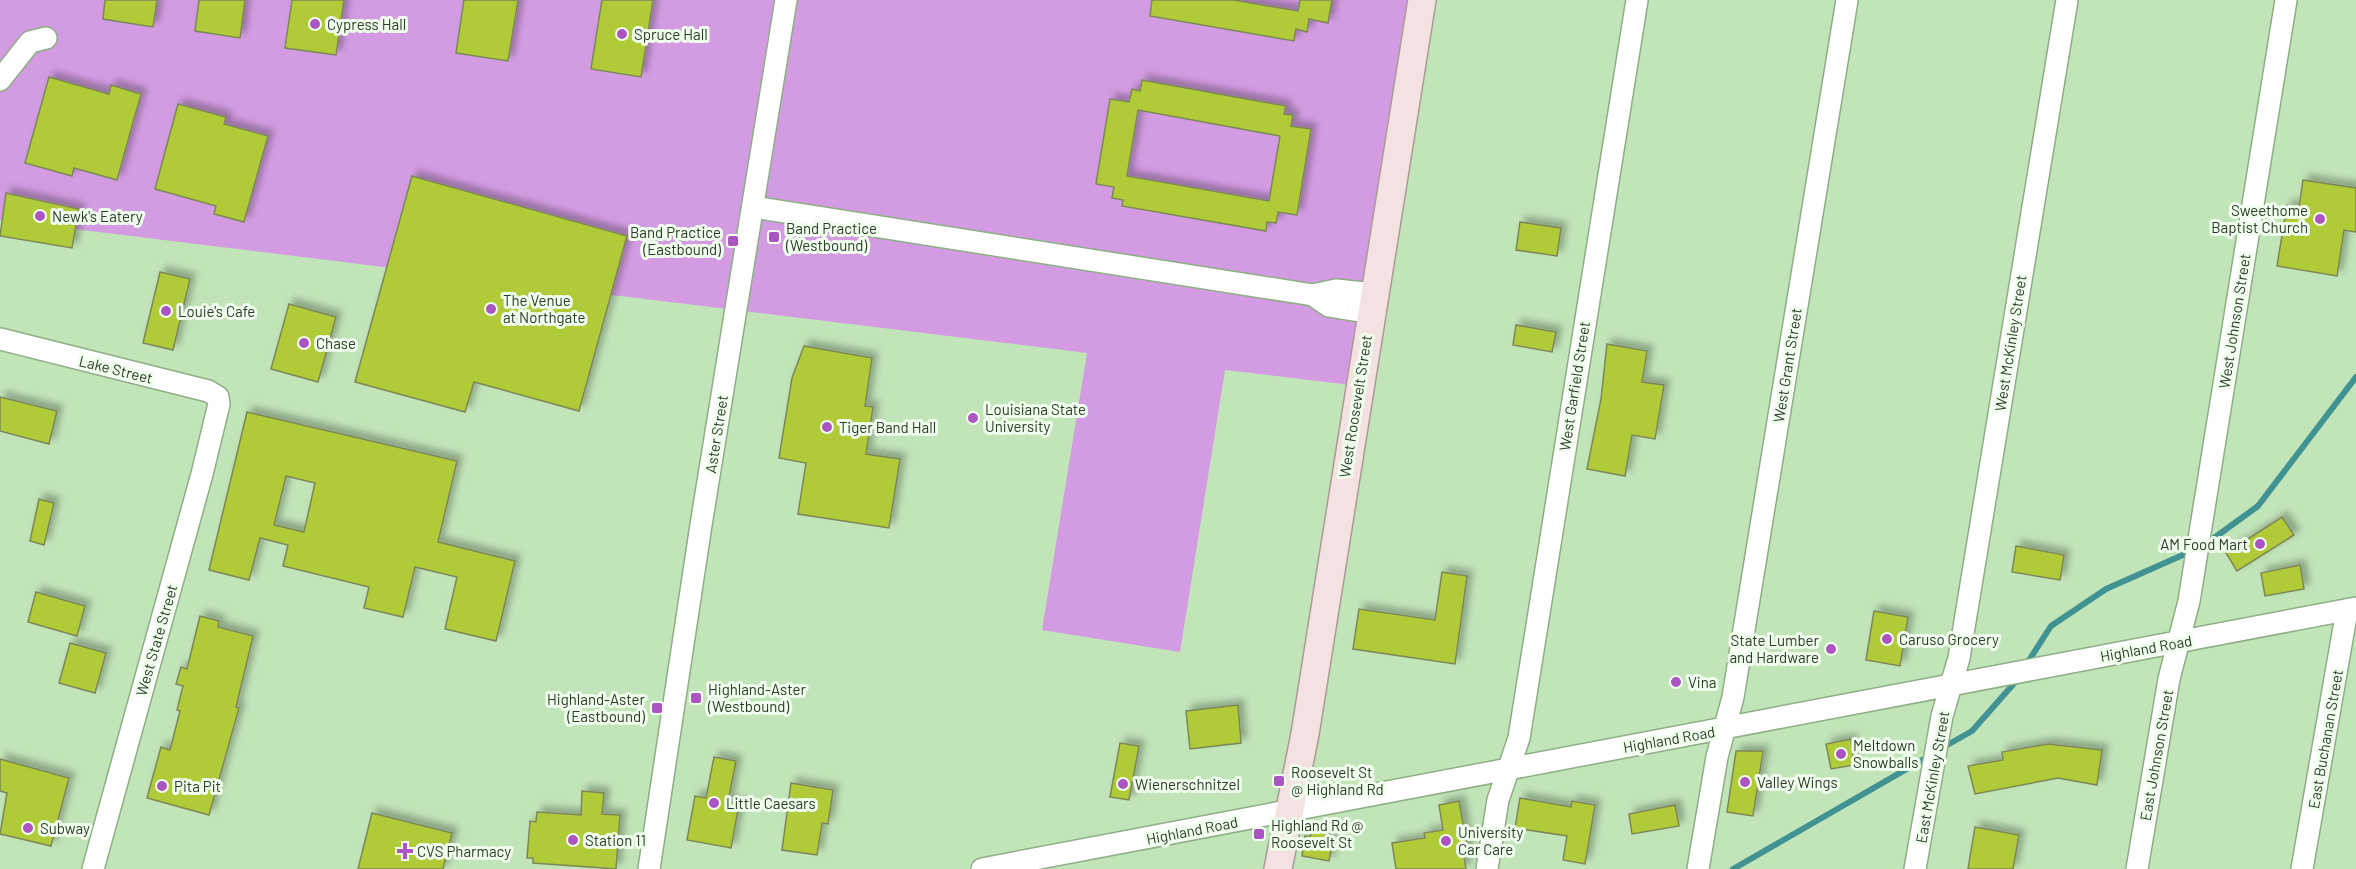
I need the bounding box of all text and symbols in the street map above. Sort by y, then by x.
place label: Cypress Hall [327,15,406,33]
marker: Cypress Hall [308,17,322,31]
place label: Spruce Hall [634,25,708,43]
marker: Spruce Hall [615,27,629,41]
place label: Sweethome Baptist Church [2211,201,2308,236]
place label: Newk's Eatery [52,207,143,225]
marker: Newk's Eatery [33,209,47,223]
marker: Sweethome Baptist Church [2313,212,2327,226]
place label: Band Practice (Westbound) [785,219,877,254]
place label: Band Practice (Eastbound) [630,223,721,258]
marker: Band Practice (Westbound) [767,230,781,244]
marker: Band Practice (Eastbound) [726,234,740,248]
street label: West Johnson Street [2214,252,2254,390]
street label: West McKinley Street [1990,274,2030,412]
place label: The Venue at Northgate [503,291,585,326]
place label: Louie's Cafe [178,302,255,320]
marker: The Venue at Northgate [484,302,498,316]
marker: Louie's Cafe [159,304,173,318]
street label: West Grant Street [1769,306,1805,424]
street label: West Garfield Street [1555,320,1593,452]
street label: West Roosevelt Street [1335,333,1375,479]
place label: Chase [316,334,356,352]
marker: Chase [297,336,311,350]
street label: Lake Street [77,351,155,387]
street label: Aster Street [701,394,731,474]
place label: Louisiana State University [985,400,1086,435]
marker: Louisiana State University [966,411,980,425]
place label: Tiger Band Hall [839,418,936,436]
marker: Tiger Band Hall [820,420,834,434]
place label: AM Food Mart [2160,535,2248,553]
marker: AM Food Mart [2253,537,2267,551]
street label: West State Street [132,582,180,698]
place label: Caruso Grocery [1899,630,1999,648]
place label: State Lumber and Hardware [1729,631,1820,666]
street label: Highland Road [2099,631,2193,665]
marker: Caruso Grocery [1880,632,1894,646]
marker: State Lumber and Hardware [1824,642,1838,656]
street label: East Buchanan Street [2304,668,2346,810]
place label: Vina [1688,673,1716,691]
marker: Vina [1669,675,1683,689]
place label: Highland-Aster (Westbound) [707,680,806,715]
street label: East Johnson Street [2136,688,2176,822]
place label: Highland-Aster (Eastbound) [547,690,646,725]
marker: Highland-Aster (Westbound) [689,691,703,705]
marker: Highland-Aster (Eastbound) [650,701,664,715]
street label: East McKinley Street [1911,709,1953,845]
street label: Highland Road [1622,722,1716,756]
place label: Meltdown Snowballs [1853,736,1918,771]
marker: Meltdown Snowballs [1834,747,1848,761]
place label: Roosevelt St @ Highland Rd [1291,763,1384,798]
place label: Valley Wings [1757,773,1838,791]
marker: Roosevelt St @ Highland Rd [1272,774,1286,788]
place label: Wienerschnitzel [1135,775,1240,793]
marker: Valley Wings [1738,775,1752,789]
place label: Pita Pit [174,777,221,795]
marker: Wienerschnitzel [1116,777,1130,791]
marker: Pita Pit [155,779,169,793]
place label: Little Caesars [726,794,816,812]
marker: Little Caesars [707,796,721,810]
street label: Highland Road [1145,812,1239,848]
place label: Highland Rd @ Roosevelt St [1271,816,1364,851]
place label: Subway [40,819,90,837]
marker: Subway [21,821,35,835]
place label: University Car Care [1458,823,1523,858]
marker: Highland Rd @ Roosevelt St [1252,827,1266,841]
place label: Station 11 [585,831,646,849]
marker: Station 11 [566,833,580,847]
marker: University Car Care [1439,834,1453,848]
place label: CVS Pharmacy [417,842,511,860]
marker: CVS Pharmacy [398,844,412,858]

